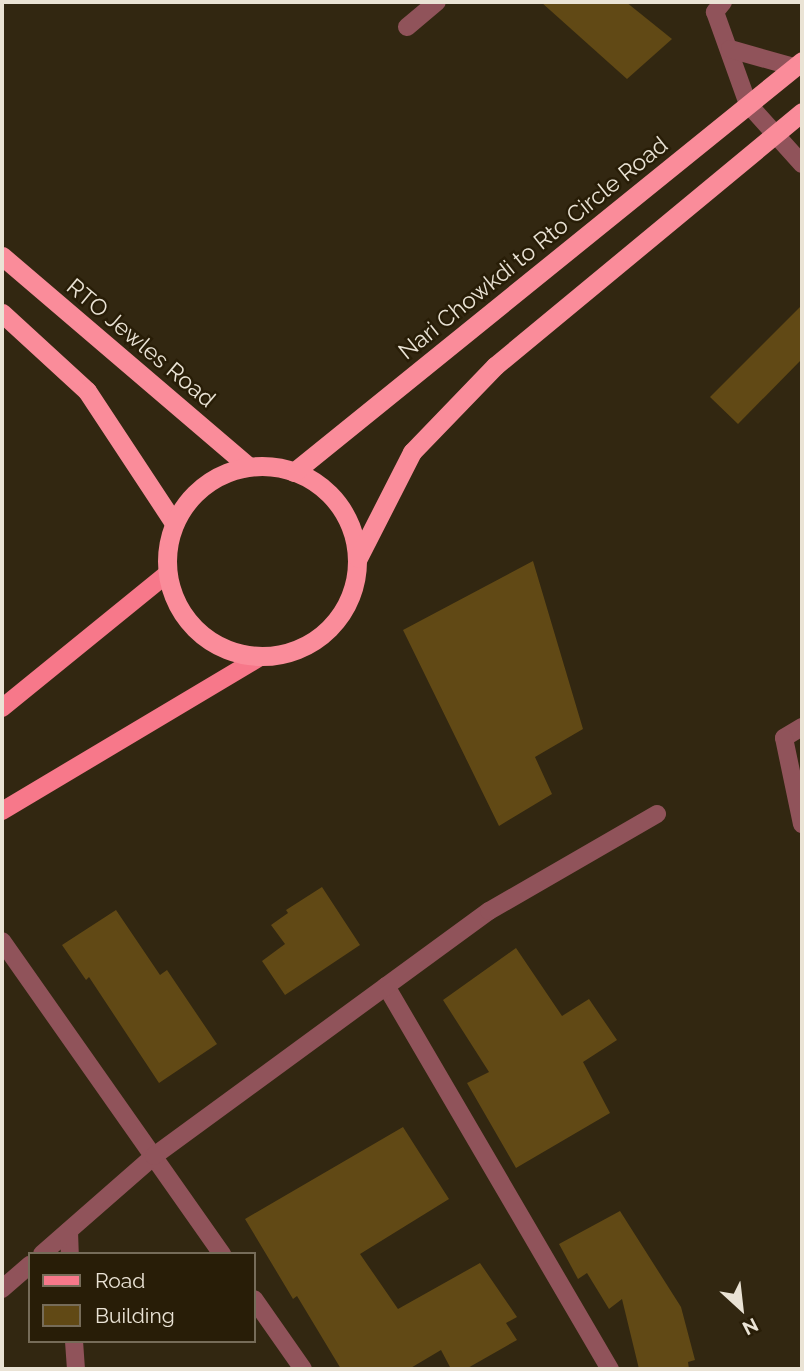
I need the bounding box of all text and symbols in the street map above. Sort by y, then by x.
street label: Nari Chowkdi to Rto Circle Road [393,131,673,365]
street label: RTO Jewles Road [61,273,221,413]
legend [28,1252,256,1343]
text: Road [95,1268,145,1293]
north arrow [706,1273,776,1343]
text: Building [95,1303,175,1328]
text: N [739,1314,762,1340]

